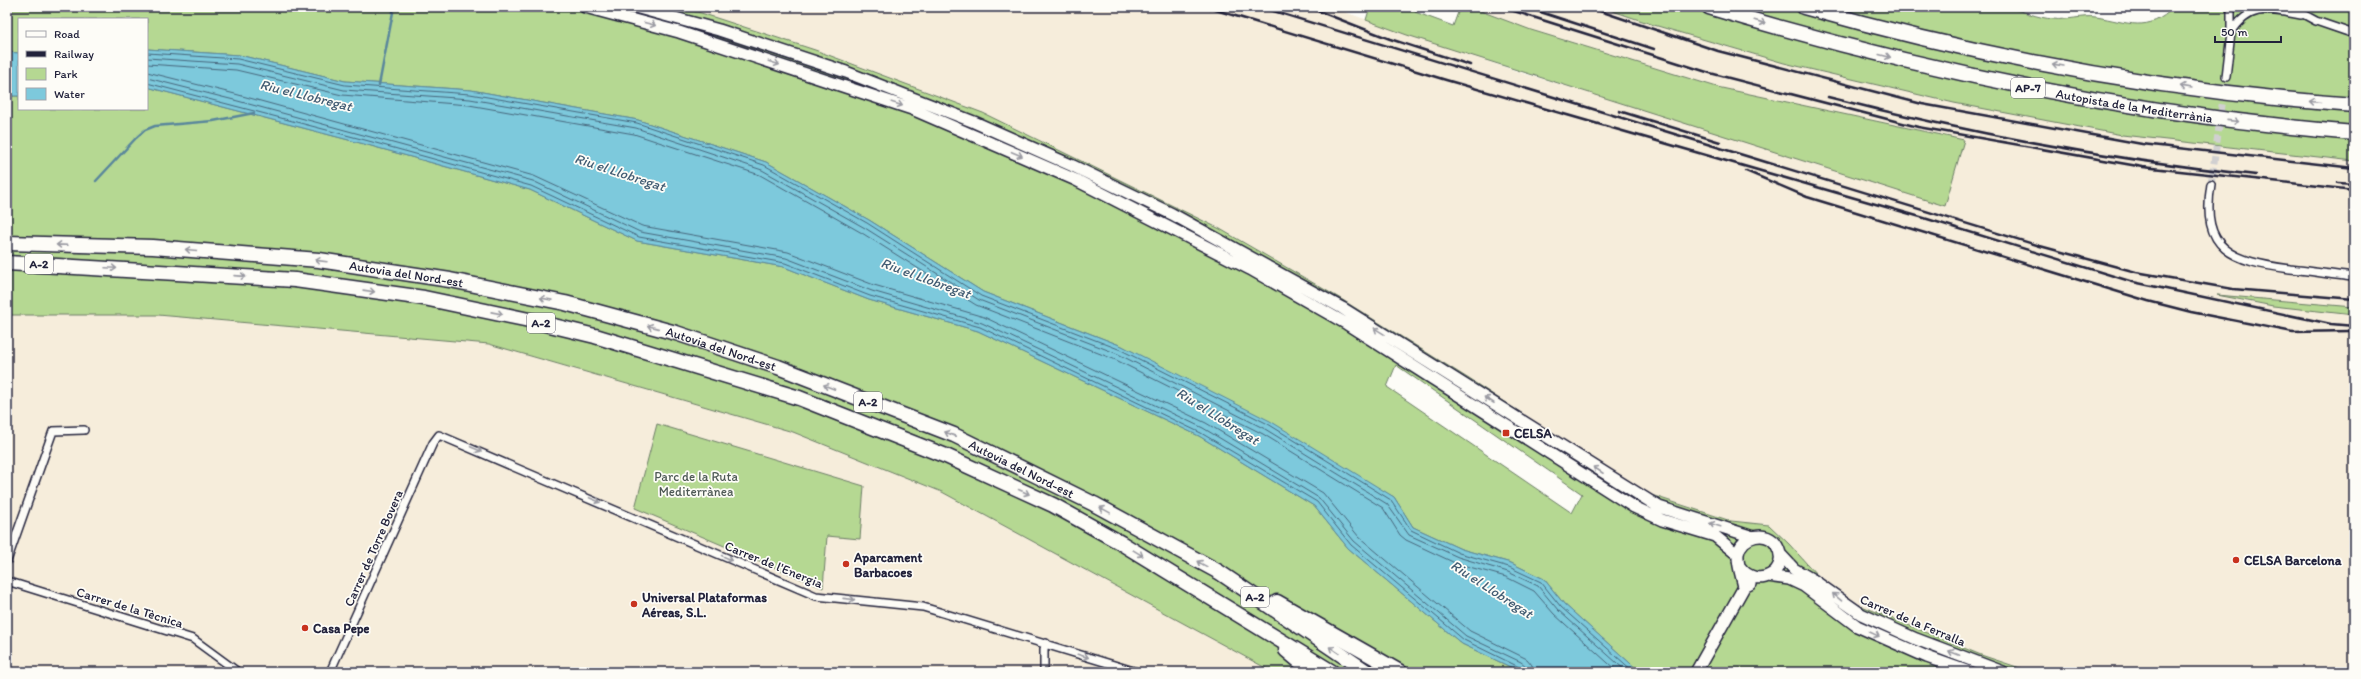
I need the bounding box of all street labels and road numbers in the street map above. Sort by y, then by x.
road number: AP-7 [2011,78,2045,98]
street label: Autopista de la Mediterrània [2055,86,2214,126]
road number: A-2 [25,254,53,274]
street label: Autovia del Nord-est [348,258,465,291]
road number: A-2 [527,313,555,333]
street label: Autovia del Nord-est [664,324,778,374]
road number: A-2 [854,392,882,412]
street label: Autovia del Nord-est [966,437,1077,501]
street label: Carrer de Torre Bovera [341,487,406,609]
street label: Carrer de l'Energia [723,538,825,591]
street label: Carrer de la Tècnica [75,584,185,631]
road number: A-2 [1241,587,1269,607]
street label: Carrer de la Ferralla [1858,591,1968,650]

